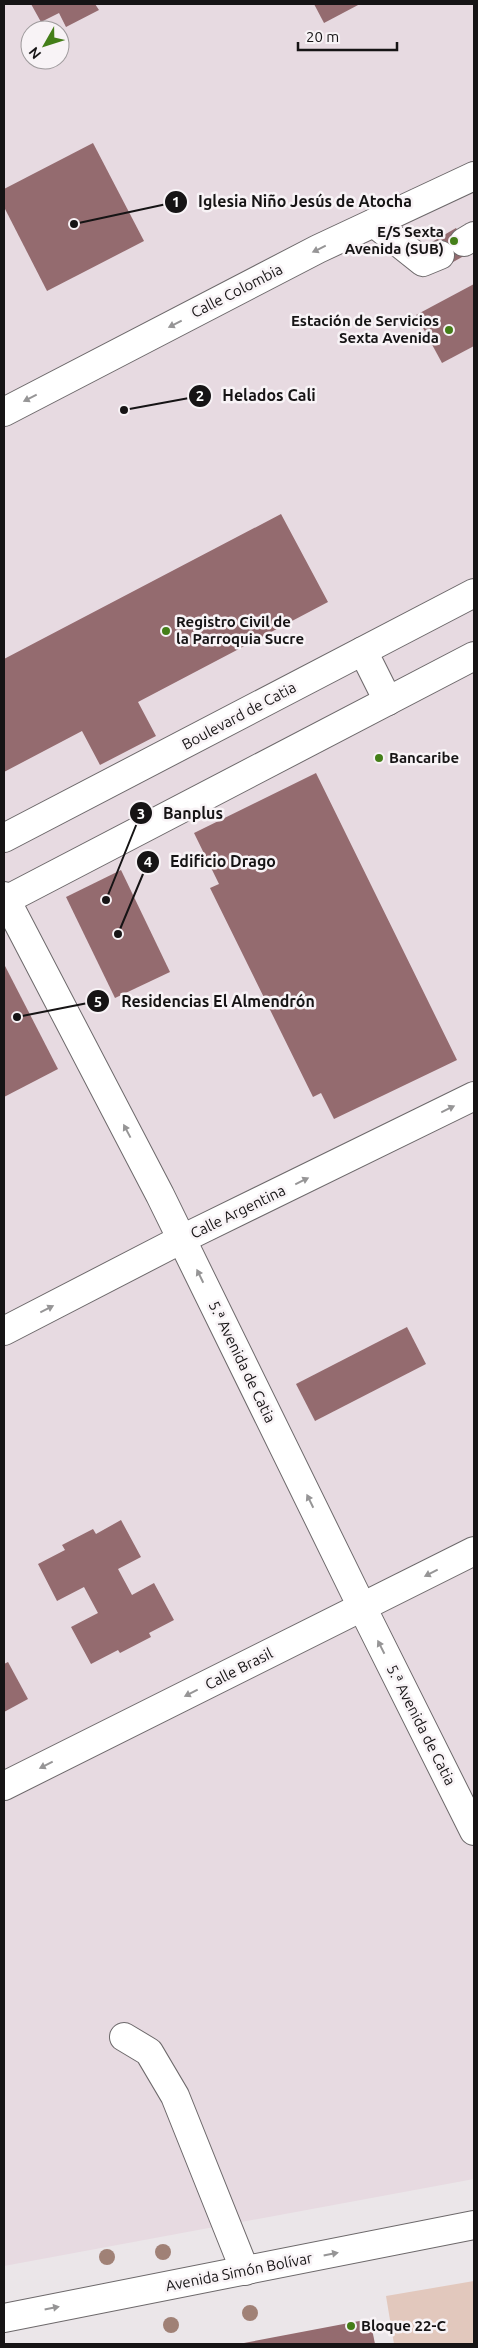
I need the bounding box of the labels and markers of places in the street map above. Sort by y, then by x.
callout: Iglesia Niño Jesús de Atocha [164,186,422,217]
place label: E/S Sexta Avenida (SUB) [345,223,444,257]
marker: E/S Sexta Avenida (SUB) [448,235,460,247]
place label: Estación de Servicios Sexta Avenida [291,312,439,346]
marker: Estación de Servicios Sexta Avenida [443,324,455,336]
callout: Helados Cali [187,380,326,411]
place label: Registro Civil de la Parroquia Sucre [176,613,304,647]
marker: Registro Civil de la Parroquia Sucre [160,625,172,637]
place label: Bancaribe [389,749,459,766]
marker: Bancaribe [373,752,385,764]
callout: Banplus [128,798,233,829]
callout: Edificio Drago [135,846,286,877]
callout: Residencias El Almendrón [86,986,324,1017]
place label: Bloque 22-C [361,2317,447,2334]
marker: Bloque 22-C [345,2320,357,2332]

